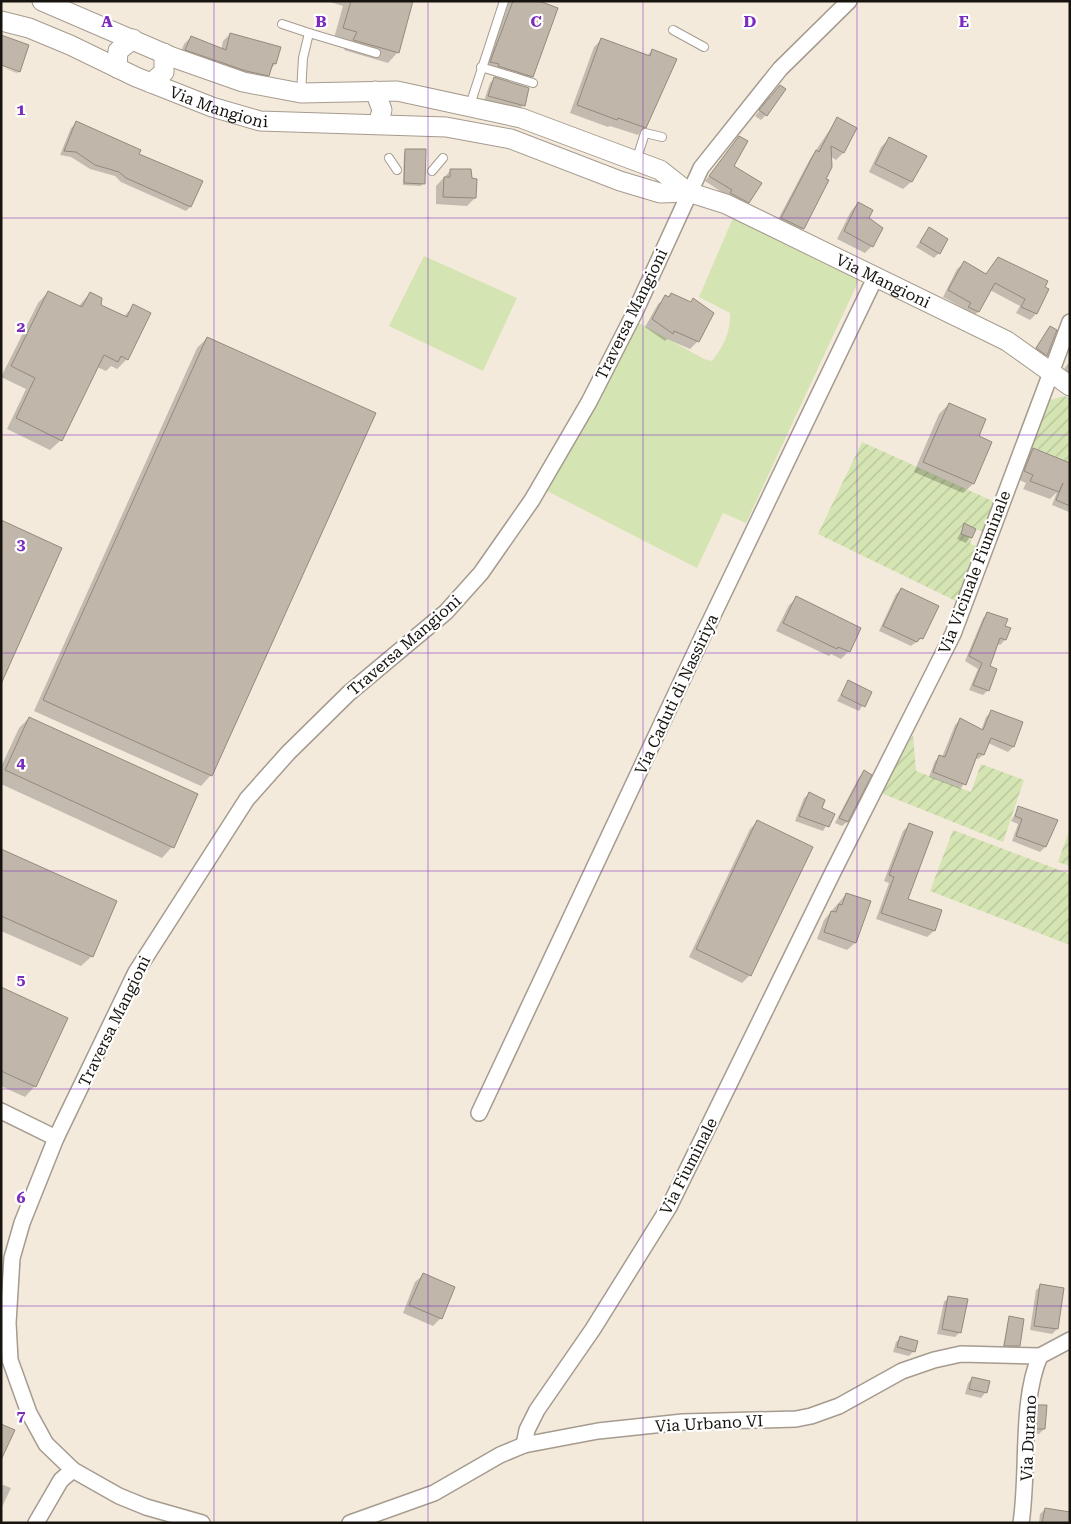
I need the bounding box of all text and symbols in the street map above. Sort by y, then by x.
text: A [101,12,113,31]
text: B [315,12,327,31]
text: C [530,12,542,31]
text: D [744,12,757,31]
text: E [959,12,969,31]
street label: Via Mangioni [167,82,268,131]
text: 1 [17,100,26,119]
street label: Traversa Mangioni [592,246,671,383]
street label: Via Mangioni [833,250,933,312]
text: 2 [17,317,26,336]
street label: Via Vicinale Fiuminale [935,488,1014,656]
text: 3 [17,535,26,554]
street label: Traversa Mangioni [344,591,465,700]
street label: Via Caduti di Nassiriya [631,611,722,777]
text: 4 [17,753,26,772]
street label: Traversa Mangioni [75,953,154,1090]
text: 5 [17,970,26,989]
street label: Via Fiuminale [656,1114,721,1218]
text: 6 [17,1188,26,1207]
street label: Via Durano [1017,1394,1040,1482]
text: 7 [17,1406,26,1425]
street label: Via Urbano VI [654,1411,764,1436]

